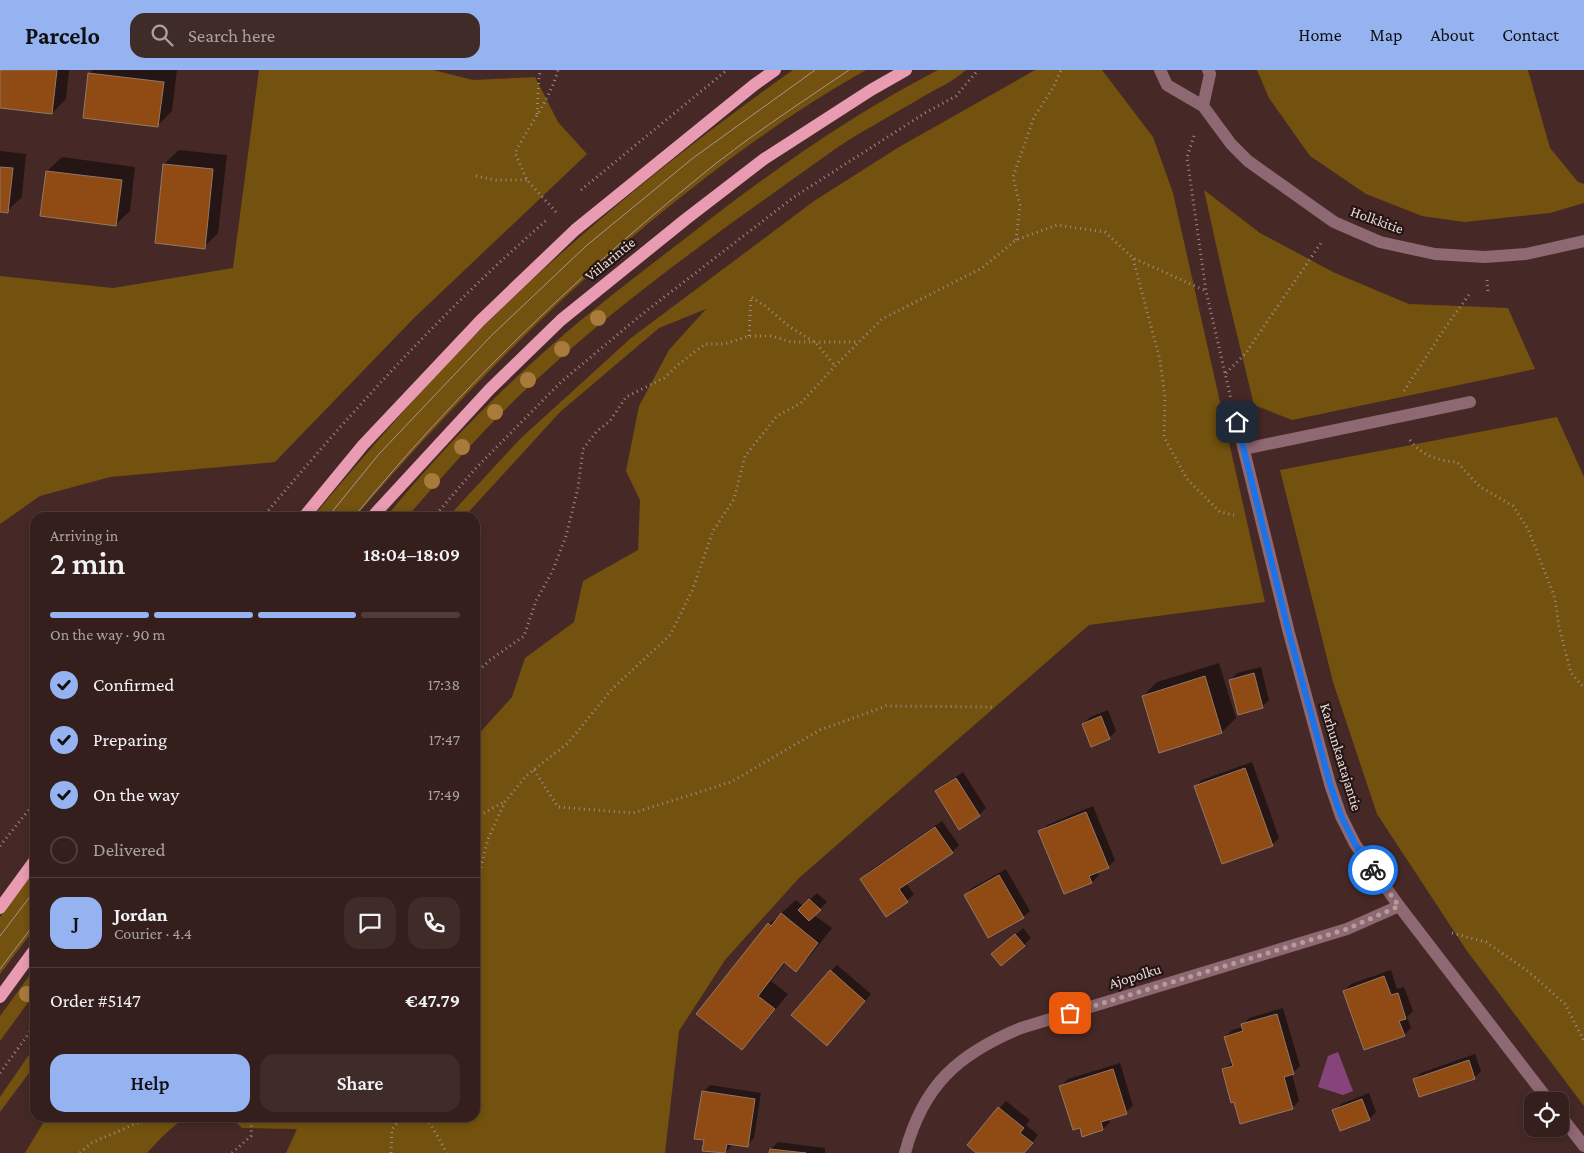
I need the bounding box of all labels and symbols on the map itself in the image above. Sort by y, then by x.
street label: Holkkitie [1348,203,1406,237]
street label: Viilarintie [582,234,639,284]
pin [1216,401,1258,443]
street label: Karhunkaatajantie [1316,701,1365,813]
courier [1348,845,1398,895]
street label: Ajopolku [1107,960,1163,992]
pin [1049,992,1091,1034]

